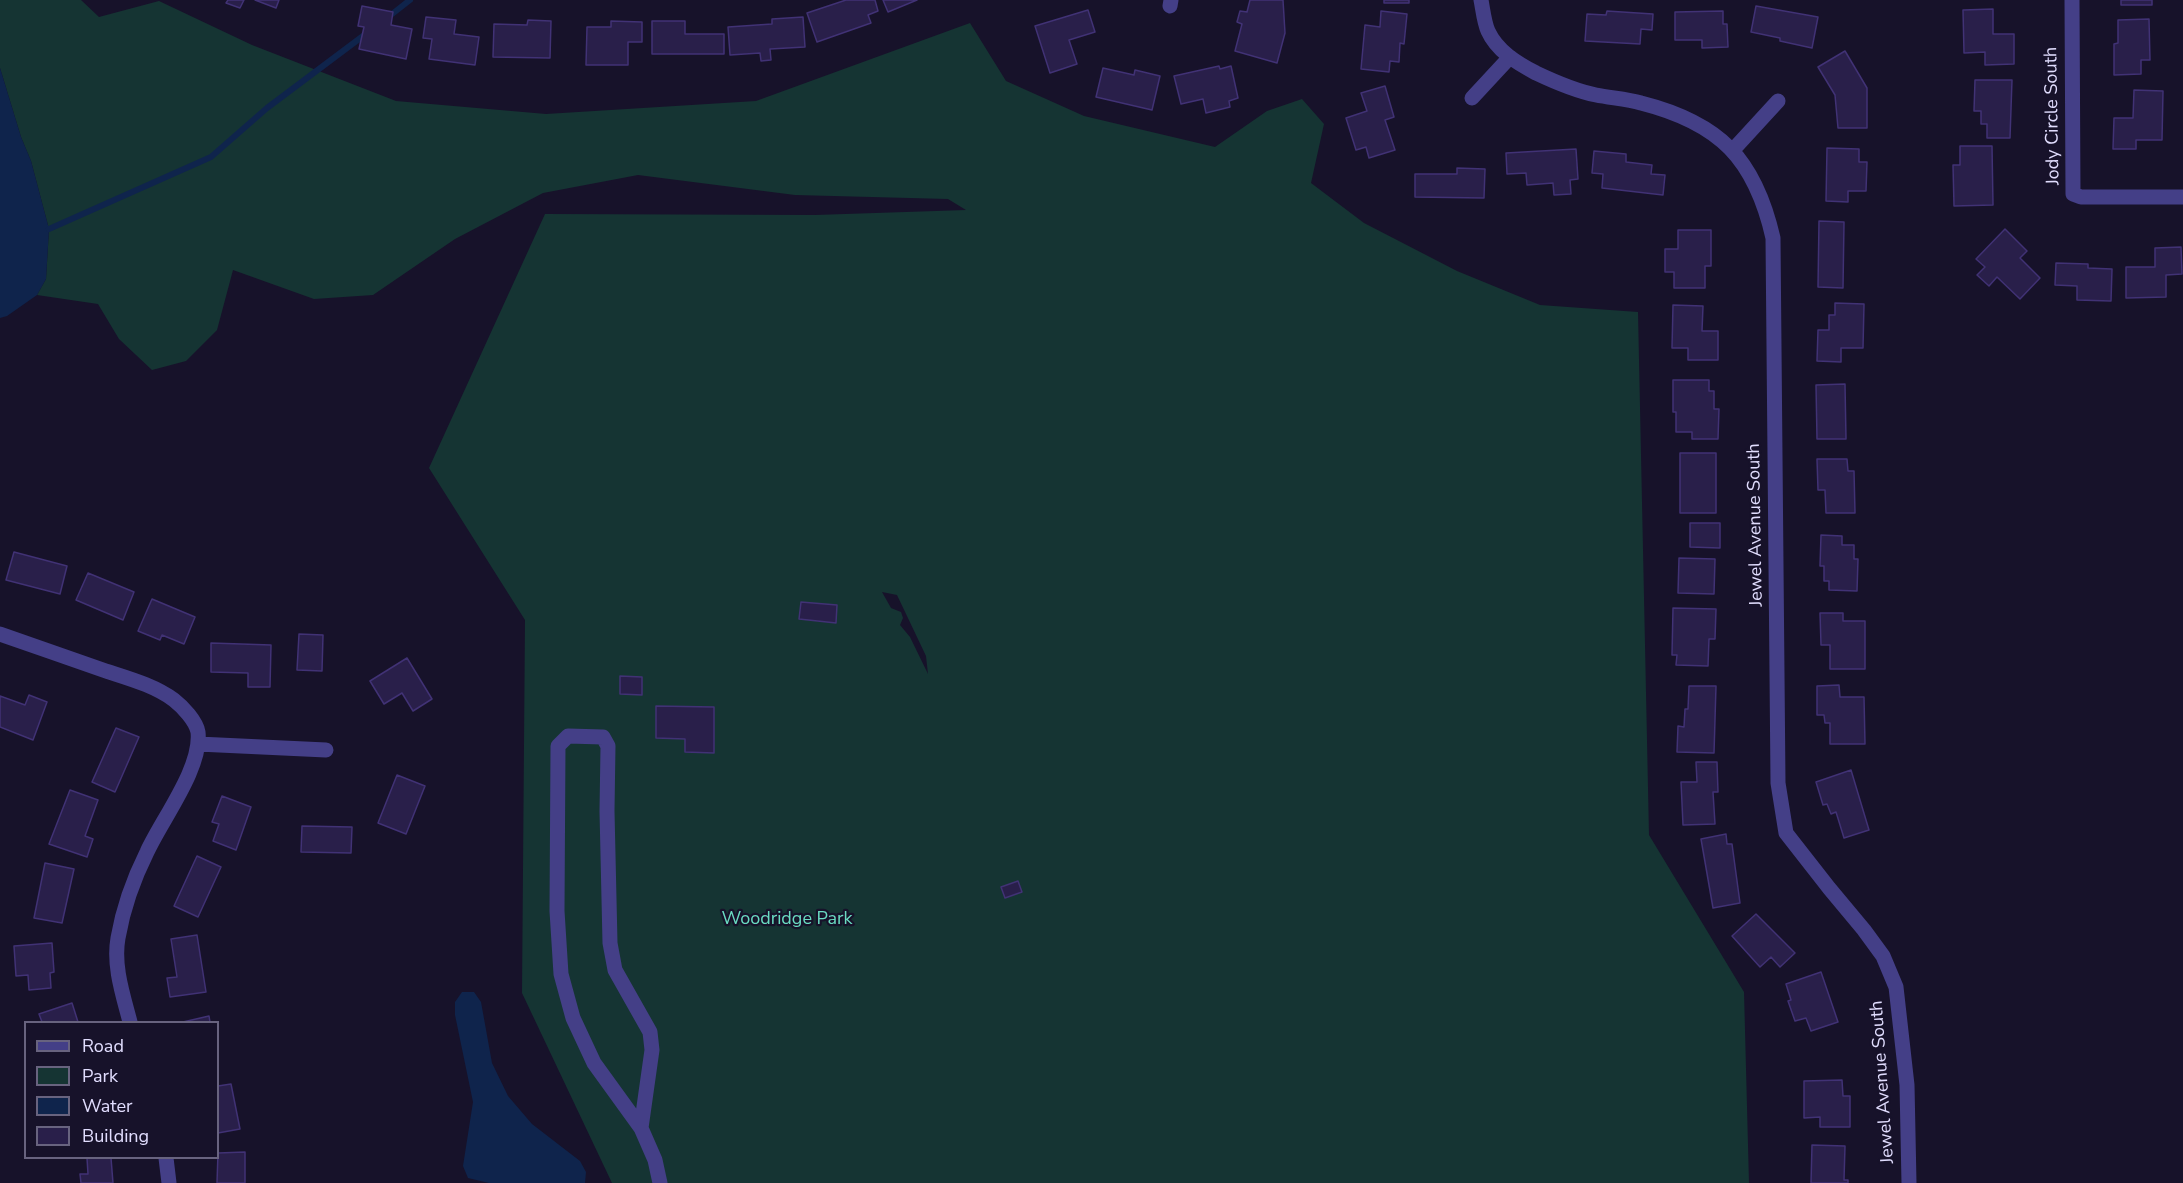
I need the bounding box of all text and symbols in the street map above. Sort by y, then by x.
street label: Jody Circle South [2041,47,2065,185]
street label: Jewel Avenue South [1744,443,1768,607]
park label: Woodridge Park [721,909,853,931]
street label: Jewel Avenue South [1867,1000,1899,1164]
legend [24,1021,219,1159]
text: Road [82,1034,124,1058]
text: Park [82,1064,118,1088]
text: Water [82,1094,133,1118]
text: Building [82,1124,149,1148]

